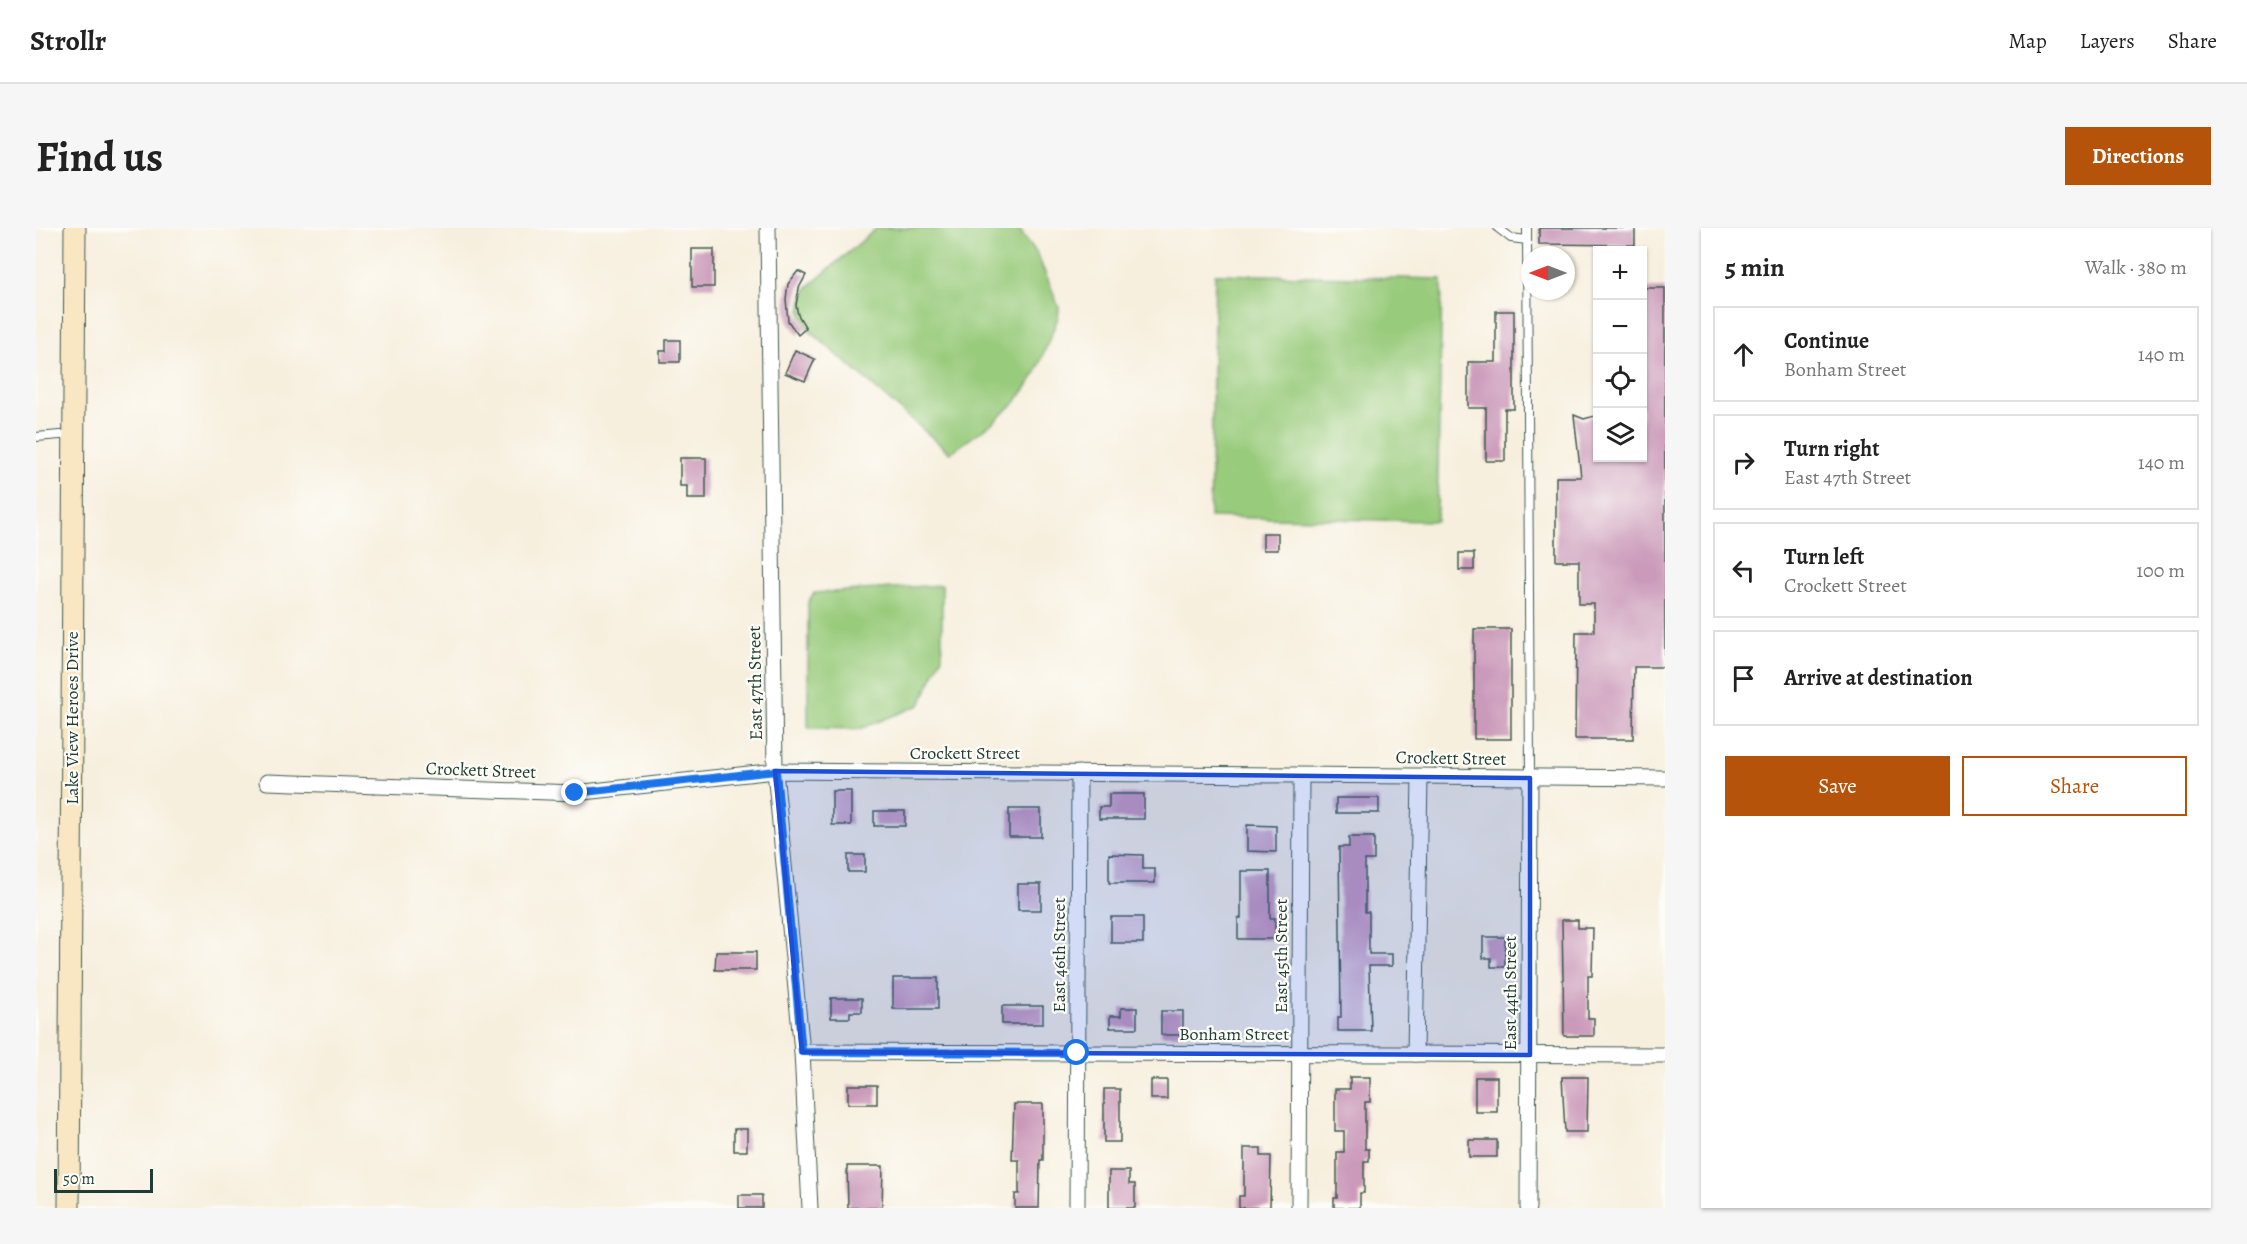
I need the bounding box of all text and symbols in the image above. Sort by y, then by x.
text: Strollr [30,22,106,60]
text: Map [2008,27,2047,55]
text: Layers [2080,27,2135,55]
text: Share [2168,27,2217,55]
button: Directions [2065,127,2211,185]
text: Find us [36,128,163,185]
north arrow [1521,246,1575,300]
map controls [1593,246,1647,462]
button: + [1593,246,1647,300]
text: 5 min [1725,250,1785,285]
text: Walk · 380 m [2085,254,2187,281]
button: − [1593,300,1647,354]
text: Continue [1784,326,1869,356]
icon: ahead [1727,338,1760,371]
text: 140 m [2138,341,2185,368]
button: locate [1593,354,1647,408]
text: Bonham Street [1784,356,1906,383]
button: layers [1593,408,1647,462]
text: Turn right [1784,434,1880,464]
icon: right [1727,446,1760,479]
text: 140 m [2138,449,2185,476]
text: East 47th Street [1784,464,1911,491]
text: Turn left [1784,542,1864,572]
icon: left [1727,554,1760,587]
text: 100 m [2136,557,2185,584]
text: Crockett Street [1784,572,1907,599]
street label: East 47th Street [742,625,768,740]
street label: Lake View Heroes Drive [60,631,84,805]
icon: arrive [1727,662,1760,695]
text: Arrive at destination [1784,663,1973,693]
street label: Crockett Street [910,741,1020,765]
street label: Crockett Street [1396,745,1507,771]
street label: Crockett Street [425,756,537,784]
button: Save [1725,756,1950,816]
button: Share [1962,756,2187,816]
route end [561,779,587,805]
street label: East 46th Street [1047,897,1071,1013]
street label: East 45th Street [1269,899,1293,1013]
street label: East 44th Street [1498,935,1522,1051]
street label: Bonham Street [1179,1022,1289,1046]
route start [1063,1039,1089,1065]
scale bar [54,1166,153,1194]
text: 50 m [63,1168,95,1190]

